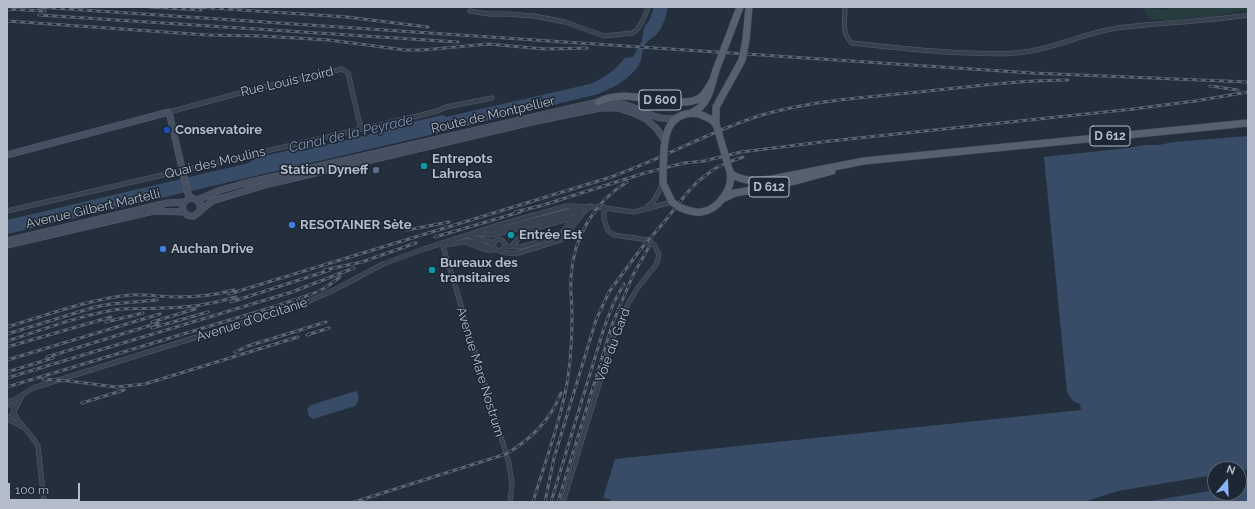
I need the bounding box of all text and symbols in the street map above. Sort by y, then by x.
street label: Rue Louis Izoird [239,64,335,100]
road number: D 600 [639,90,681,110]
street label: Route de Montpellier [430,93,556,137]
water label: Canal de la Peyrade [287,112,415,156]
place label: Conservatoire [175,122,262,138]
marker: Conservatoire [162,125,172,135]
road number: D 612 [1090,126,1130,146]
street label: Quai des Moulins [163,144,267,182]
place label: Entrepots Lahrosa [432,151,493,182]
marker: Entrepots Lahrosa [419,161,429,171]
place label: Station Dyneff [280,162,368,178]
marker: Station Dyneff [371,165,381,175]
road number: D 612 [749,177,789,197]
street label: Avenue Gilbert Martelli [24,186,162,232]
place label: RESOTAINER Sète [300,217,412,233]
marker: RESOTAINER Sète [287,220,297,230]
place label: Entrée Est [519,227,582,243]
marker: Entrée Est [506,230,516,240]
place label: Auchan Drive [171,241,254,257]
marker: Auchan Drive [158,244,168,254]
place label: Bureaux des transitaires [440,255,518,286]
marker: Bureaux des transitaires [427,265,437,275]
street label: Avenue d'Occitanie [194,295,310,345]
street label: Avenue Mare Nostrum [453,305,507,439]
street label: Voie du Gard [592,306,634,384]
north arrow [1207,461,1247,501]
text: N [1225,463,1237,478]
scale bar [10,475,82,501]
text: 100 m [15,483,49,497]

